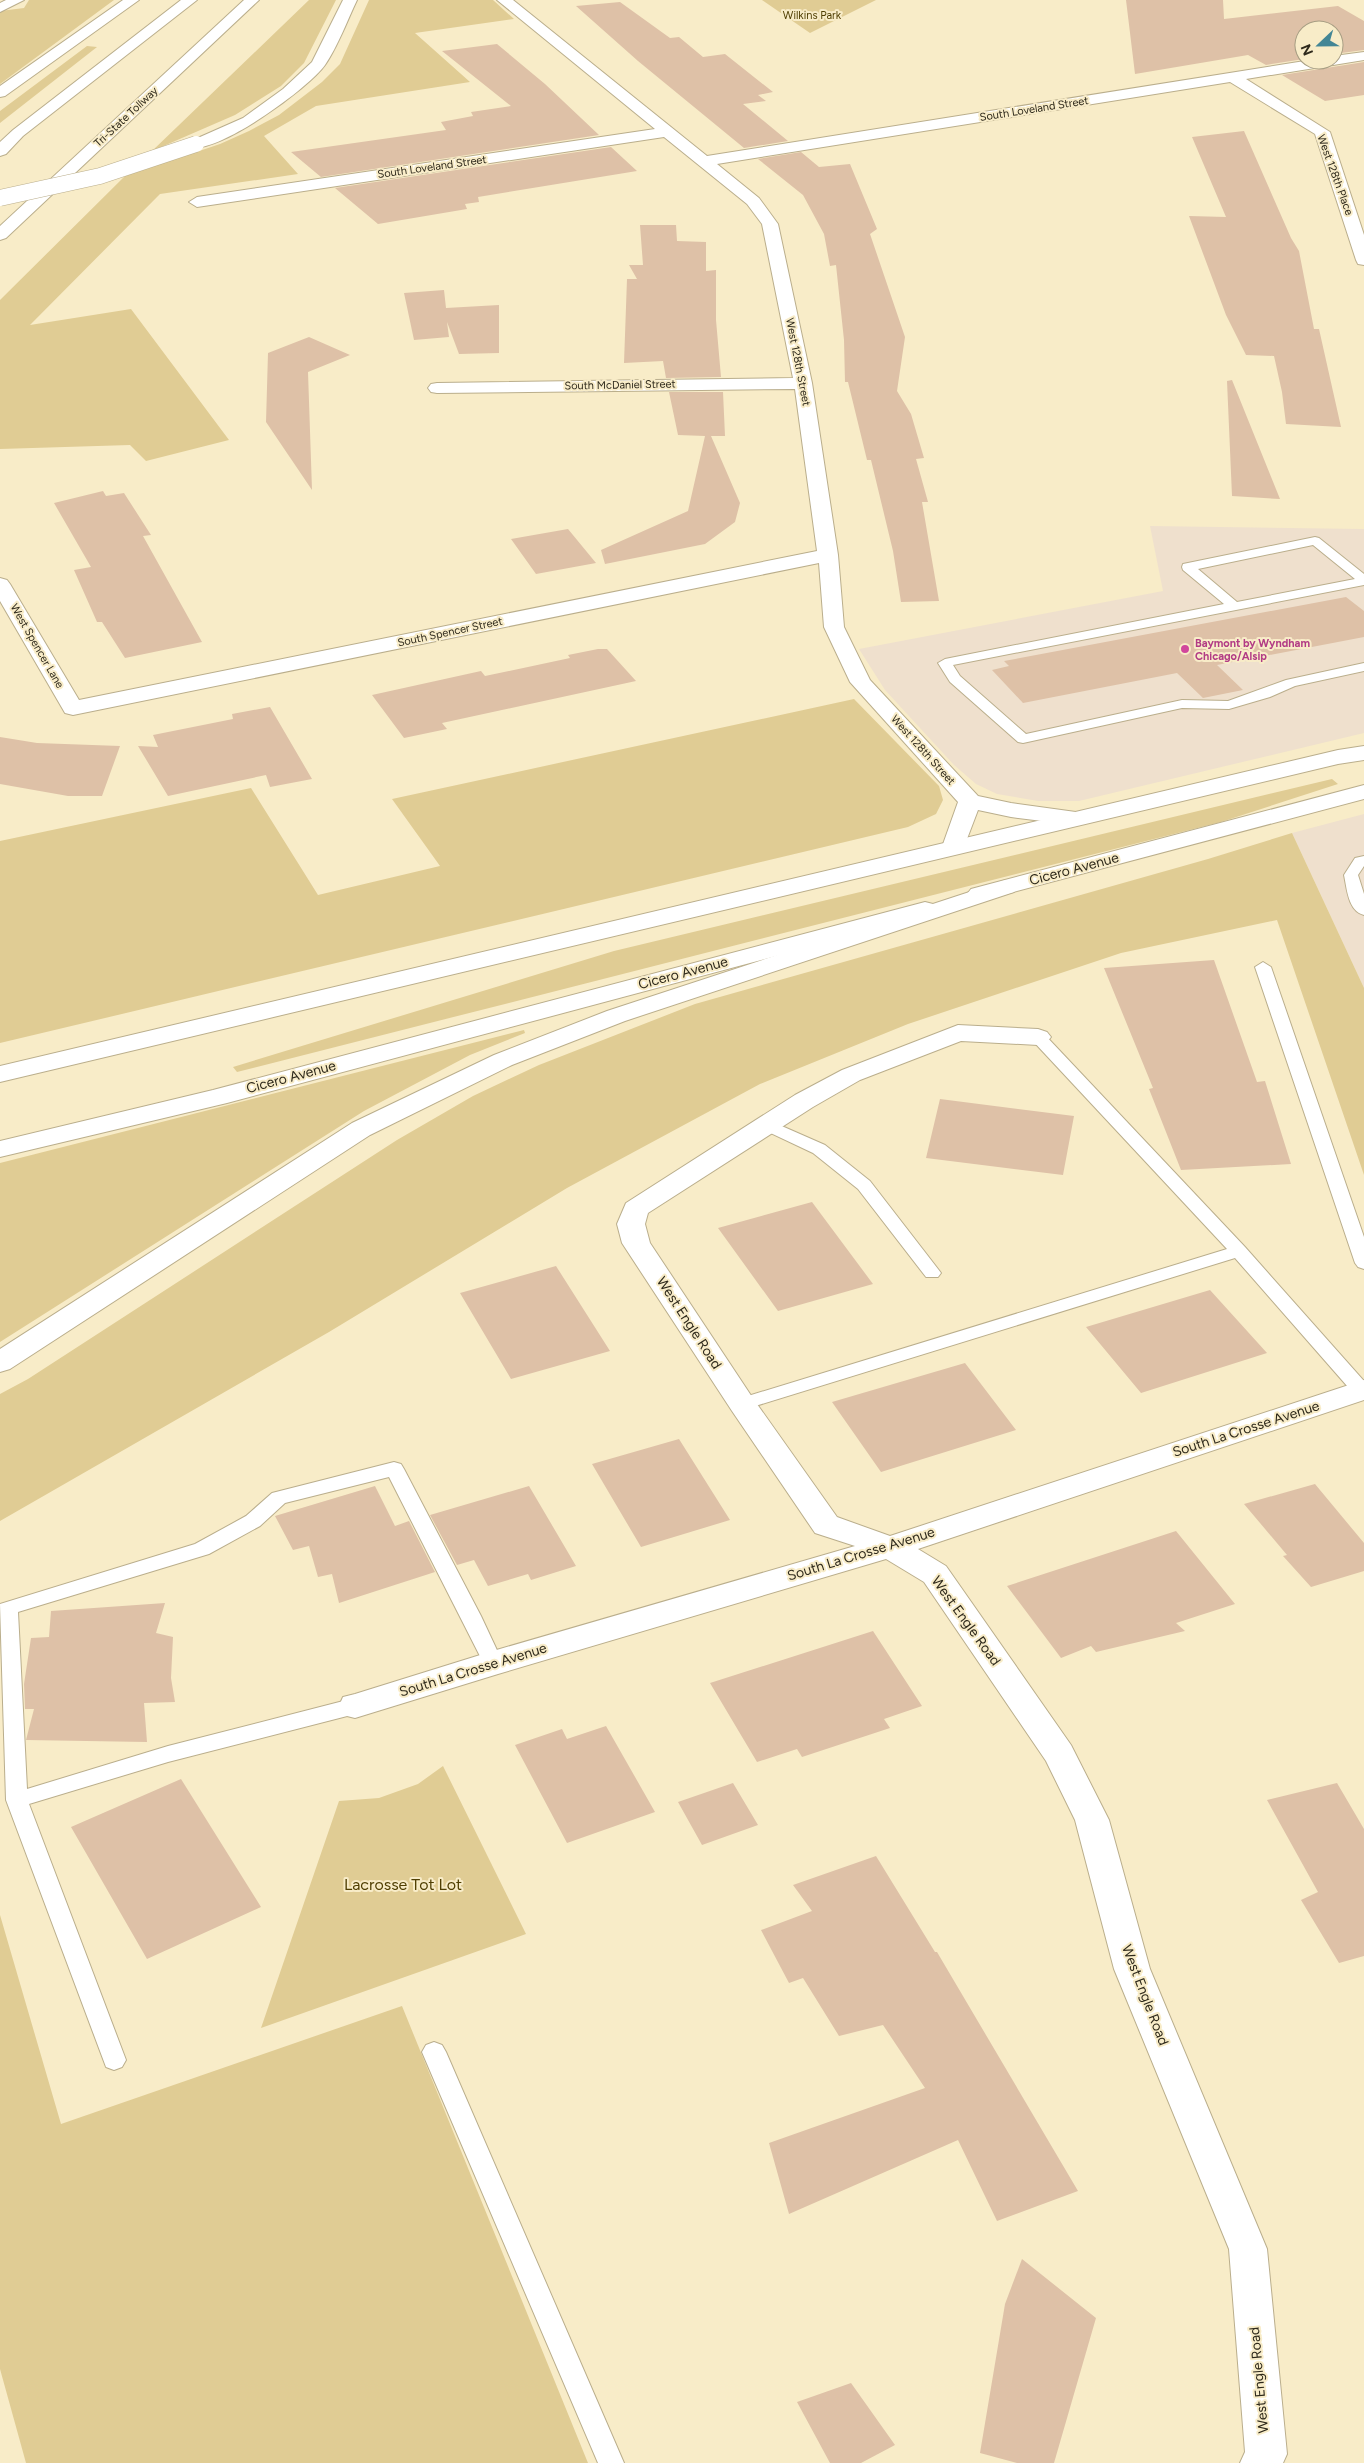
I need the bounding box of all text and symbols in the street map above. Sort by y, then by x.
park label: Wilkins Park [783,9,842,22]
north arrow [1294,20,1344,70]
text: N [1298,41,1317,58]
street label: Tri-State Tollway [92,84,161,150]
street label: South Loveland Street [979,94,1089,124]
street label: West 128th Place [1314,133,1356,217]
street label: South Loveland Street [377,153,487,181]
street label: West 128th Street [783,317,813,407]
street label: South McDaniel Street [564,378,676,392]
street label: West Spencer Lane [8,601,66,691]
street label: South Spencer Street [396,615,504,649]
place label: Baymont by Wyndham Chicago/Alsip [1195,637,1310,663]
marker: Baymont by Wyndham Chicago/Alsip [1179,643,1191,655]
street label: West 128th Street [888,712,958,788]
street label: Cicero Avenue [1027,849,1121,889]
street label: Cicero Avenue [636,953,730,993]
street label: Cicero Avenue [244,1057,338,1097]
street label: West Engle Road [653,1274,725,1372]
street label: South La Crosse Avenue [1170,1397,1322,1461]
street label: South La Crosse Avenue [785,1523,937,1585]
street label: West Engle Road [928,1573,1004,1669]
street label: South La Crosse Avenue [397,1639,549,1701]
park label: Lacrosse Tot Lot [344,1875,462,1894]
street label: West Engle Road [1118,1942,1172,2048]
street label: West Engle Road [1246,2326,1272,2434]

